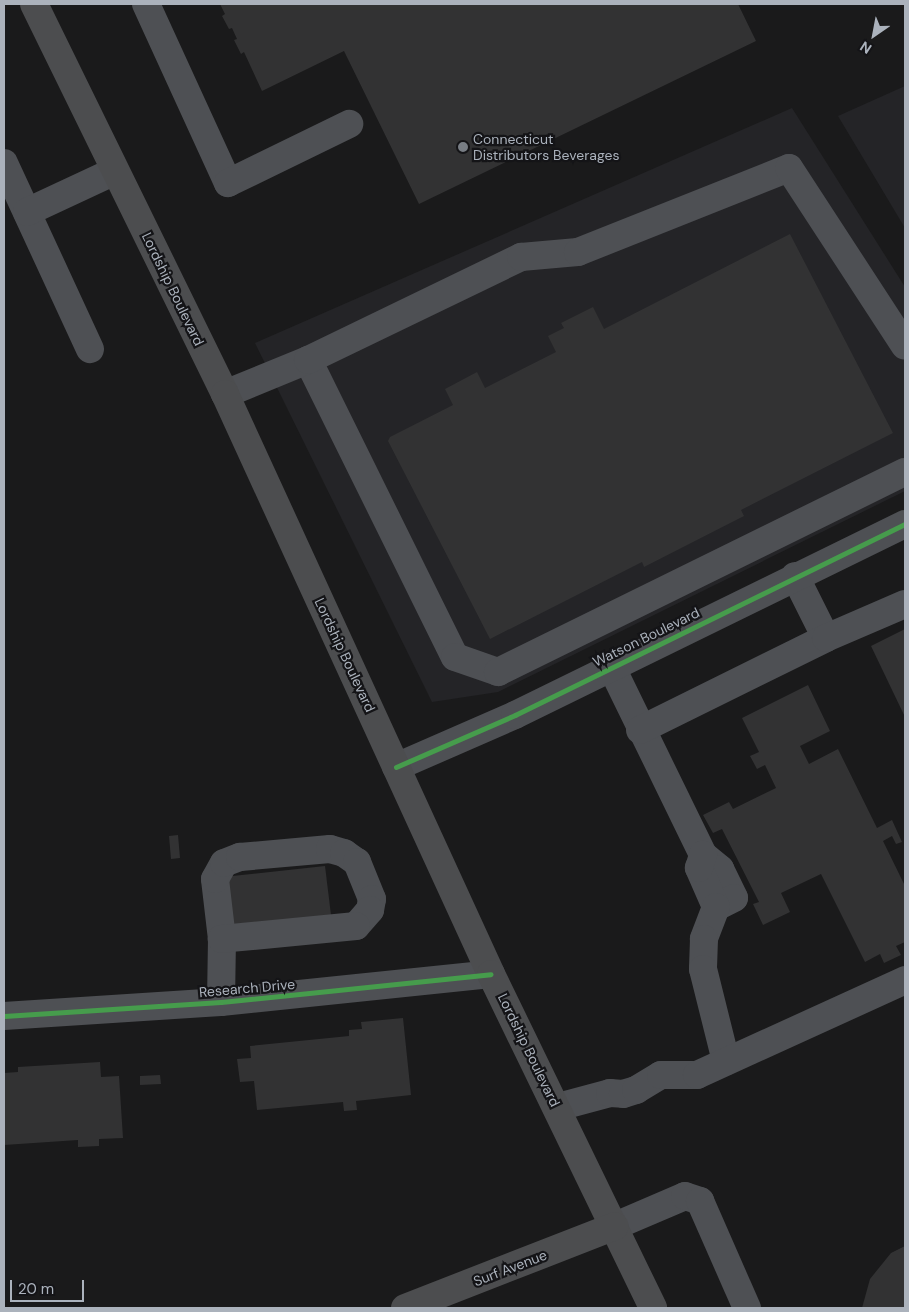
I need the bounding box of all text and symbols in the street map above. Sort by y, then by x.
north arrow [849,10,899,60]
text: N [857,37,875,58]
place label: Connecticut Distributors Beverages [473,131,619,164]
marker: Connecticut Distributors Beverages [457,141,469,153]
street label: Lordship Boulevard [138,230,208,348]
street label: Lordship Boulevard [311,595,379,715]
street label: Watson Boulevard [590,604,702,670]
street label: Research Drive [198,975,296,1001]
street label: Lordship Boulevard [494,991,564,1109]
street label: Surf Avenue [471,1246,549,1290]
scale bar [12,1270,86,1302]
text: 20 m [18,1279,54,1299]

